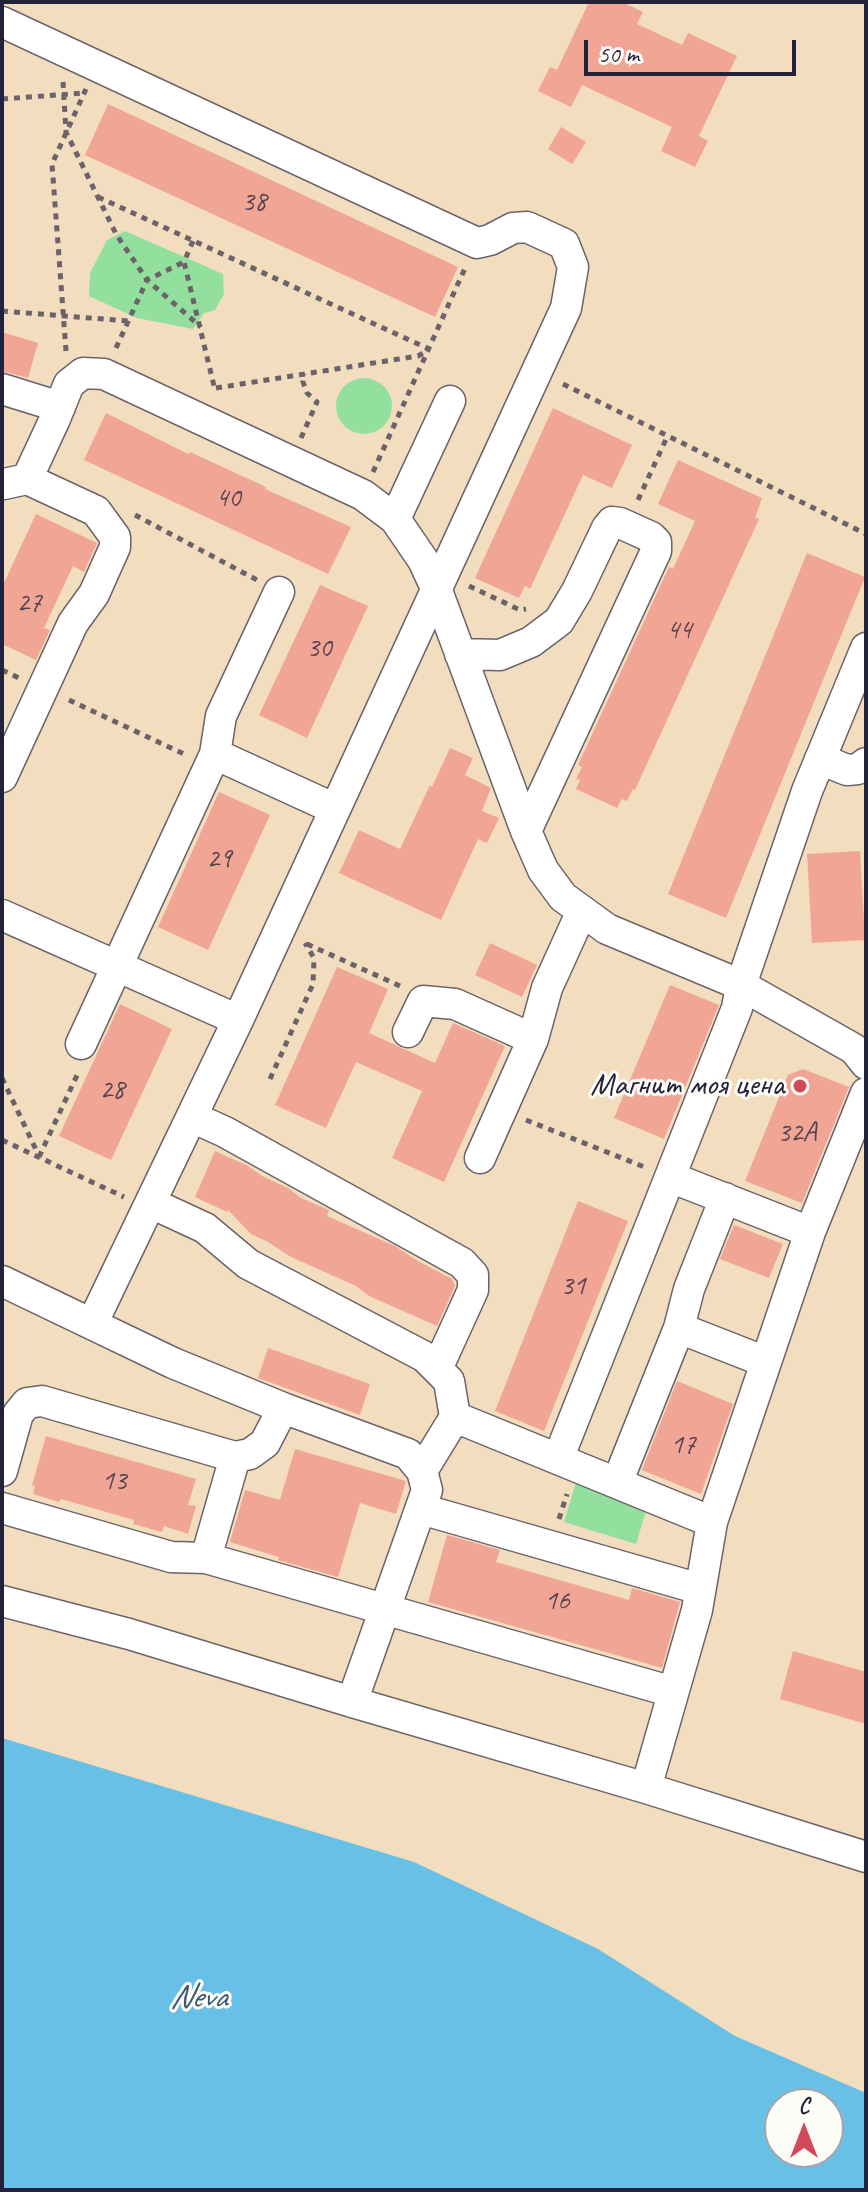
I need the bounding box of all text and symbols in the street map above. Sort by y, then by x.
scale bar [588,24,800,74]
text: 50 m [598,39,639,69]
house number: 38 [241,186,267,220]
house number: 40 [215,482,241,516]
house number: 27 [16,587,42,621]
house number: 44 [666,614,692,648]
house number: 30 [306,632,332,666]
house number: 29 [206,843,232,877]
place label: Магнит моя цена [590,1067,784,1105]
house number: 28 [99,1074,125,1108]
marker: Магнит моя цена [791,1077,809,1095]
house number: 32А [777,1117,817,1151]
house number: 31 [560,1270,586,1304]
house number: 17 [670,1429,696,1463]
house number: 13 [101,1465,127,1499]
house number: 16 [544,1585,570,1619]
water label: Neva [170,1978,226,2018]
north arrow [764,2088,844,2168]
text: С [799,2092,809,2120]

